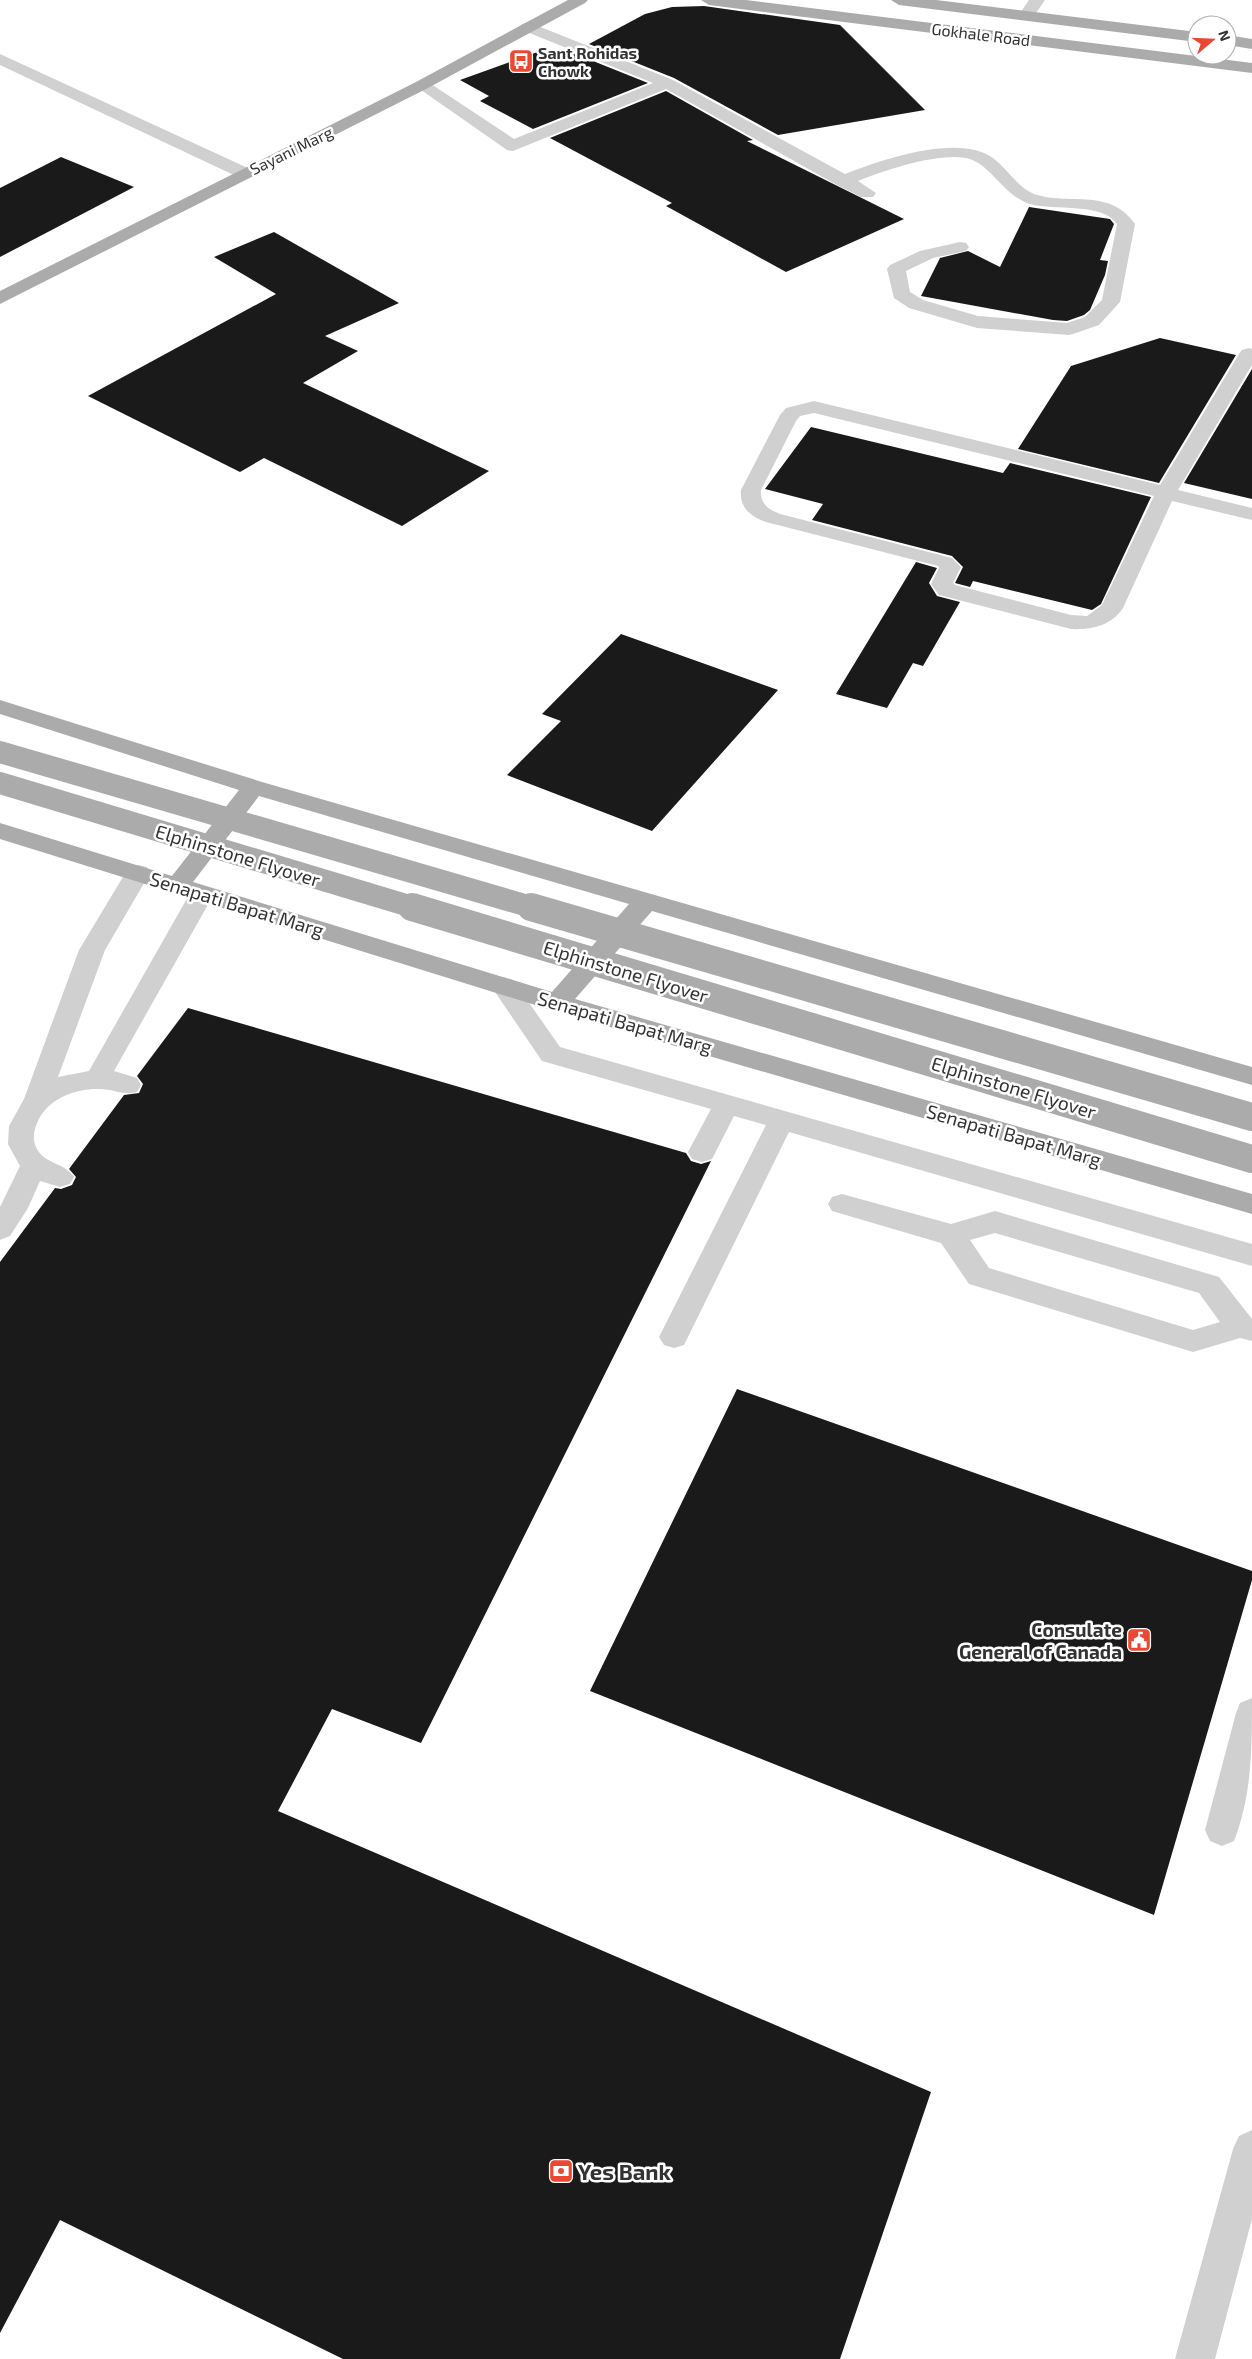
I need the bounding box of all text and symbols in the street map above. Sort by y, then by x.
north arrow [1187,15,1237,65]
street label: Gokhale Road [931,19,1031,49]
text: N [1215,28,1234,43]
place label: Sant Rohidas Chowk [538,43,637,80]
bus stop icon: Sant Rohidas Chowk [508,48,534,74]
street label: Sayani Marg [246,122,336,178]
street label: Elphinstone Flyover [153,819,324,891]
street label: Senapati Bapat Marg [147,867,327,941]
street label: Elphinstone Flyover [541,935,712,1007]
street label: Senapati Bapat Marg [535,986,715,1058]
street label: Elphinstone Flyover [929,1051,1100,1123]
street label: Senapati Bapat Marg [924,1099,1104,1171]
place label: Consulate General of Canada [959,1618,1122,1663]
public building icon: Consulate General of Canada [1126,1627,1152,1653]
bank icon: Yes Bank [548,2158,574,2184]
place label: Yes Bank [578,2158,672,2184]

